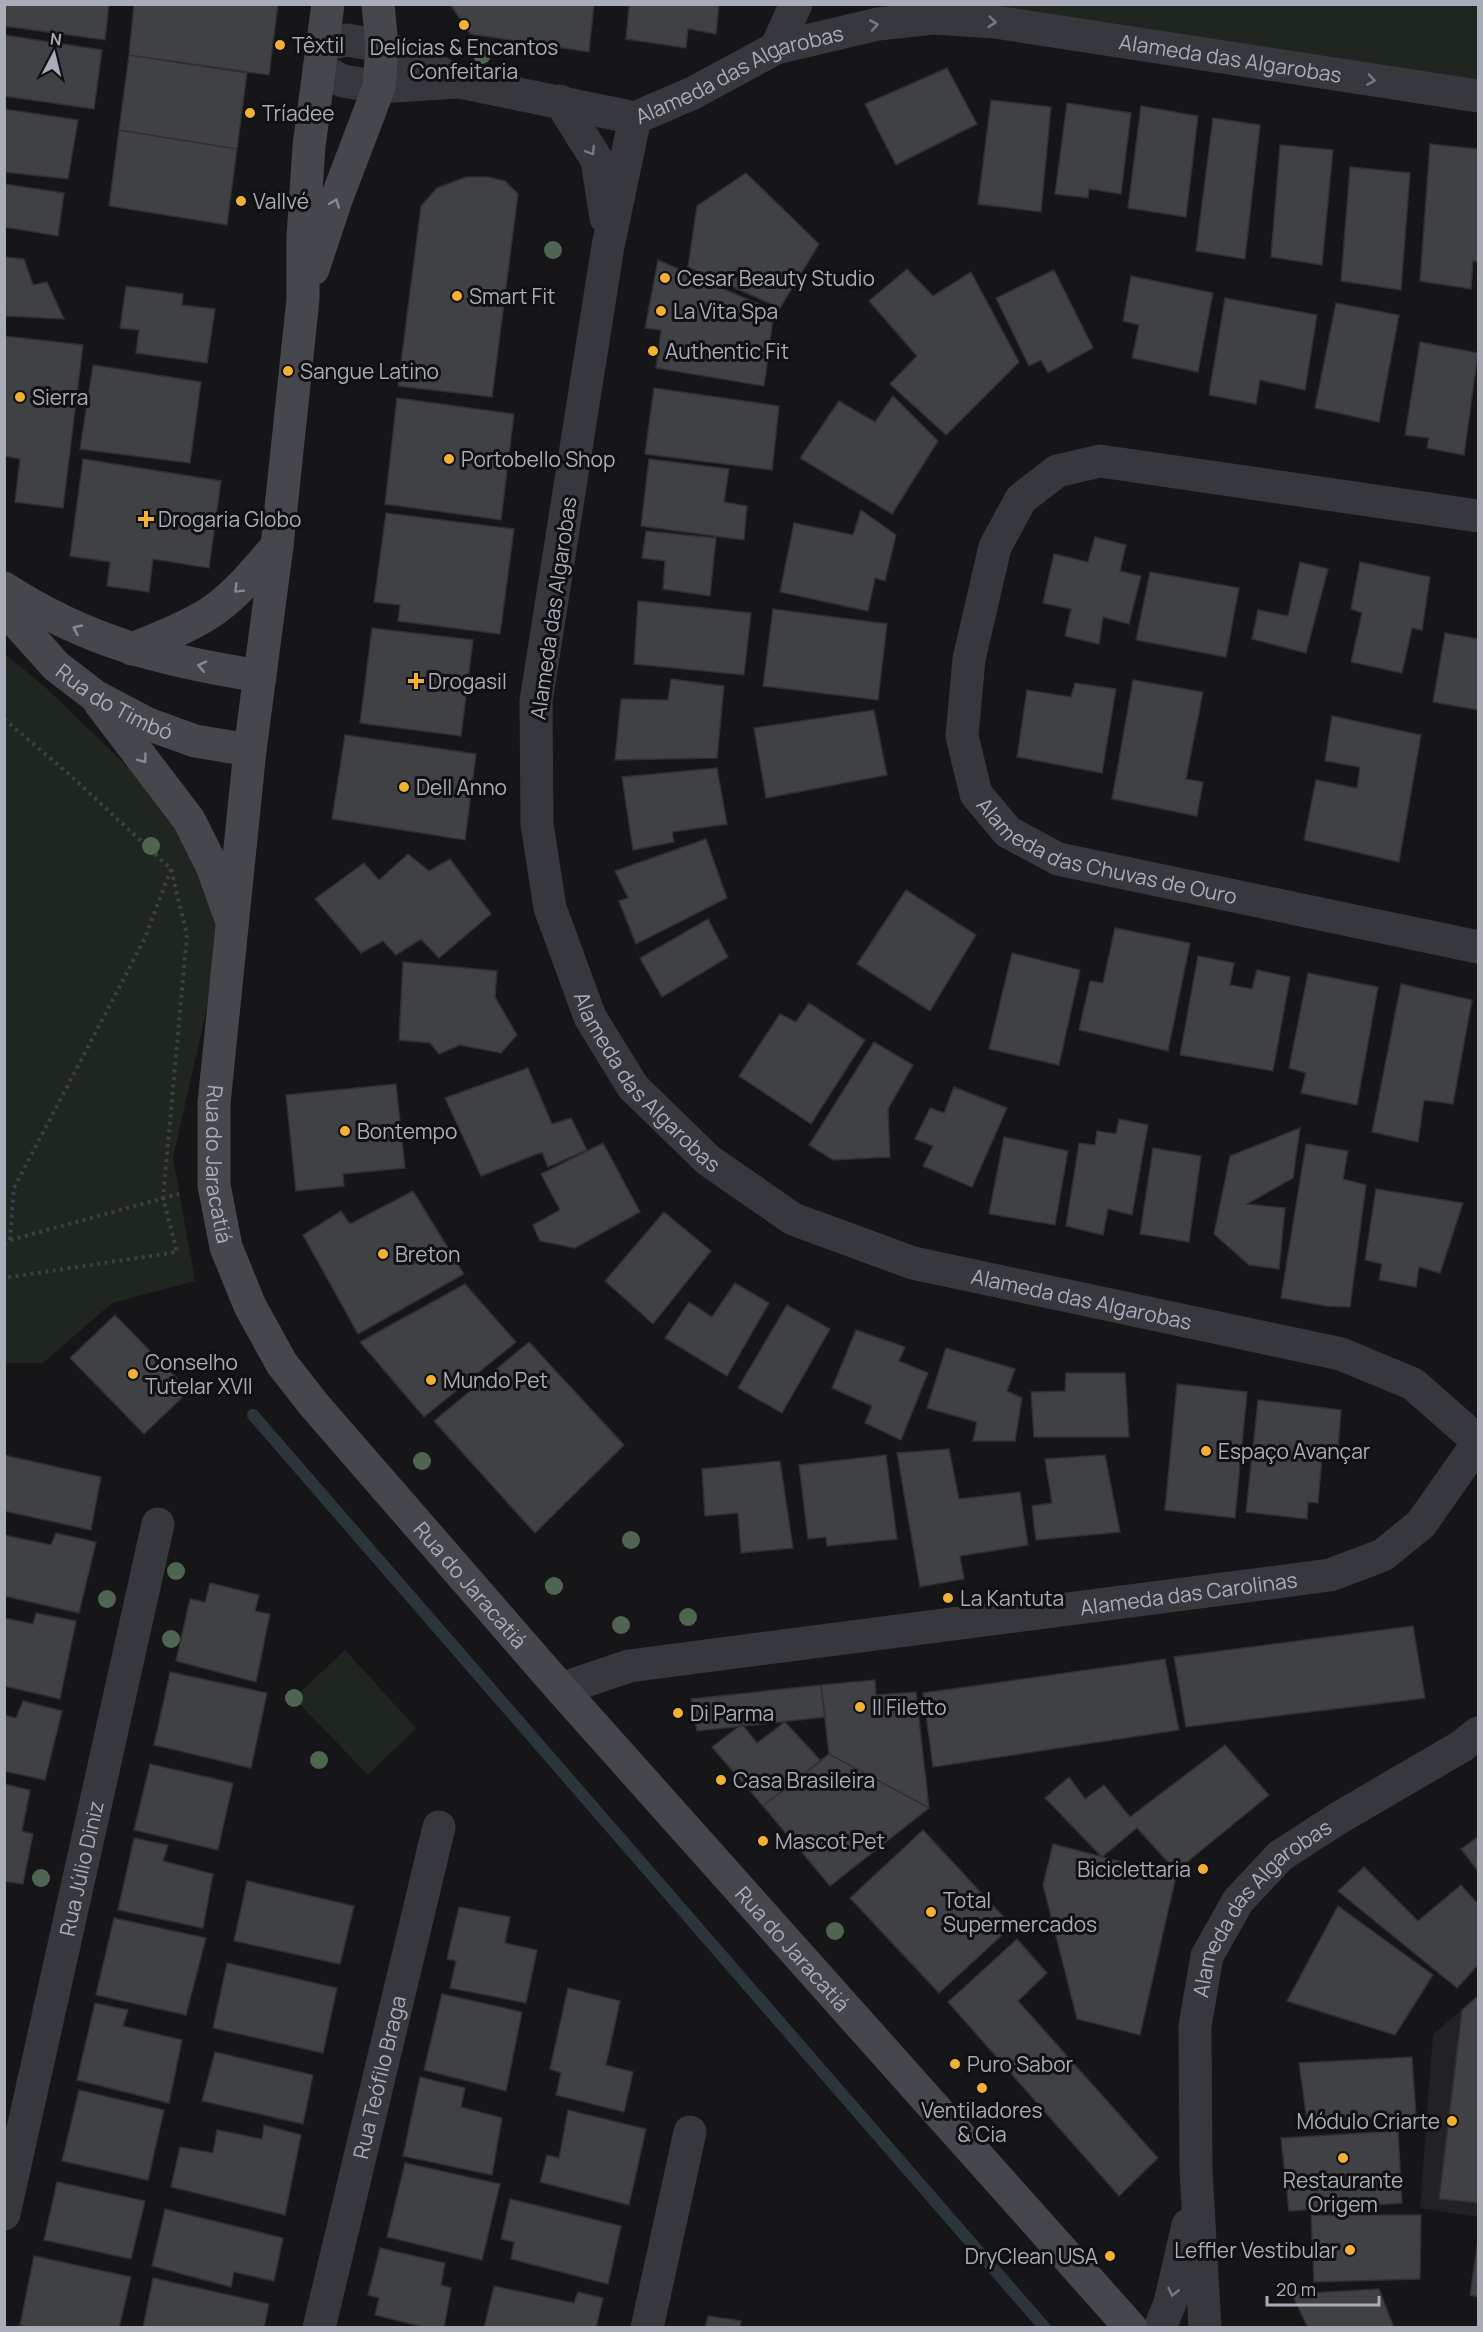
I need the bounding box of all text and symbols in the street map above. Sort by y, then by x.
one-way arrow [987,15,996,28]
marker: Delícias & Encantos Confeitaria [457,18,471,32]
street label: Alameda das Algarobas [631,19,846,130]
one-way arrow [869,19,879,32]
north arrow [24,24,84,84]
text: N [49,27,63,51]
street label: Alameda das Algarobas [1117,27,1344,89]
place label: Têxtil [292,31,344,59]
place label: Delícias & Encantos Confeitaria [370,33,558,85]
marker: Têxtil [273,38,287,52]
one-way arrow [1367,73,1376,85]
place label: Tríadee [262,99,335,127]
marker: Tríadee [243,106,257,120]
one-way arrow [584,144,595,155]
place label: Vallvé [253,187,309,215]
marker: Vallvé [234,194,248,208]
one-way arrow [327,198,340,209]
place label: Cesar Beauty Studio [677,264,875,292]
marker: Cesar Beauty Studio [658,271,672,285]
place label: Smart Fit [469,282,556,310]
marker: Smart Fit [450,289,464,303]
place label: La Vita Spa [673,297,778,325]
marker: La Vita Spa [654,304,668,318]
place label: Authentic Fit [665,337,789,365]
marker: Authentic Fit [646,344,660,358]
place label: Sangue Latino [300,357,439,385]
marker: Sangue Latino [281,364,295,378]
place label: Sierra [32,383,89,411]
marker: Sierra [13,390,27,404]
place label: Portobello Shop [461,445,615,473]
marker: Portobello Shop [442,452,456,466]
street label: Alameda das Algarobas [523,495,583,721]
place label: Drogaria Globo [158,505,301,533]
marker: Drogaria Globo [139,512,153,526]
one-way arrow [234,581,245,592]
one-way arrow [72,624,83,636]
street label: Rua do Timbó [50,657,177,746]
one-way arrow [197,661,207,674]
place label: Drogasil [428,667,507,695]
marker: Drogasil [409,674,423,688]
one-way arrow [136,753,147,764]
place label: Dell Anno [416,773,507,801]
marker: Dell Anno [397,780,411,794]
street label: Alameda das Chuvas de Ouro [971,791,1240,910]
street label: Alameda das Algarobas [568,988,726,1178]
street label: Rua do Jaracatiá [200,1084,239,1246]
place label: Bontempo [357,1117,457,1145]
marker: Bontempo [338,1124,352,1138]
place label: Breton [395,1240,460,1268]
marker: Breton [376,1247,390,1261]
street label: Alameda das Algarobas [969,1262,1194,1336]
place label: Conselho Tutelar XVII [145,1348,253,1400]
place label: Mundo Pet [443,1366,548,1394]
marker: Conselho Tutelar XVII [126,1367,140,1381]
marker: Mundo Pet [424,1373,438,1387]
place label: Espaço Avançar [1218,1437,1371,1465]
marker: Espaço Avançar [1199,1444,1213,1458]
street label: Rua do Jaracatiá [408,1516,533,1654]
street label: Alameda das Carolinas [1078,1565,1299,1621]
place label: La Kantuta [960,1584,1064,1612]
marker: La Kantuta [941,1591,955,1605]
place label: Il Filetto [872,1693,947,1721]
place label: Di Parma [690,1699,774,1727]
marker: Il Filetto [853,1700,867,1714]
marker: Di Parma [671,1706,685,1720]
place label: Casa Brasileira [733,1766,875,1794]
marker: Casa Brasileira [714,1773,728,1787]
street label: Rua Júlio Diniz [52,1798,110,1939]
street label: Alameda das Algarobas [1186,1812,1337,1999]
place label: Mascot Pet [775,1827,885,1855]
marker: Mascot Pet [756,1834,770,1848]
place label: Biciclettaria [1077,1855,1191,1883]
marker: Biciclettaria [1196,1862,1210,1876]
street label: Rua do Jaracatiá [729,1880,856,2017]
place label: Total Supermercados [943,1886,1097,1938]
marker: Total Supermercados [924,1905,938,1919]
street label: Rua Teófilo Braga [346,1993,412,2162]
place label: Puro Sabor [967,2050,1074,2078]
marker: Puro Sabor [948,2057,962,2071]
marker: Ventiladores & Cia [975,2081,989,2095]
place label: Ventiladores & Cia [921,2096,1043,2148]
place label: Módulo Criarte [1296,2107,1440,2135]
marker: Módulo Criarte [1445,2114,1459,2128]
marker: Restaurante Origem [1336,2151,1350,2165]
place label: Restaurante Origem [1283,2166,1403,2218]
place label: Leffler Vestibular [1174,2236,1338,2264]
place label: DryClean USA [965,2242,1098,2270]
marker: Leffler Vestibular [1343,2243,1357,2257]
marker: DryClean USA [1103,2249,1117,2263]
scale bar [1267,2269,1380,2307]
text: 20 m [1276,2277,1316,2301]
one-way arrow [1167,2286,1180,2296]

